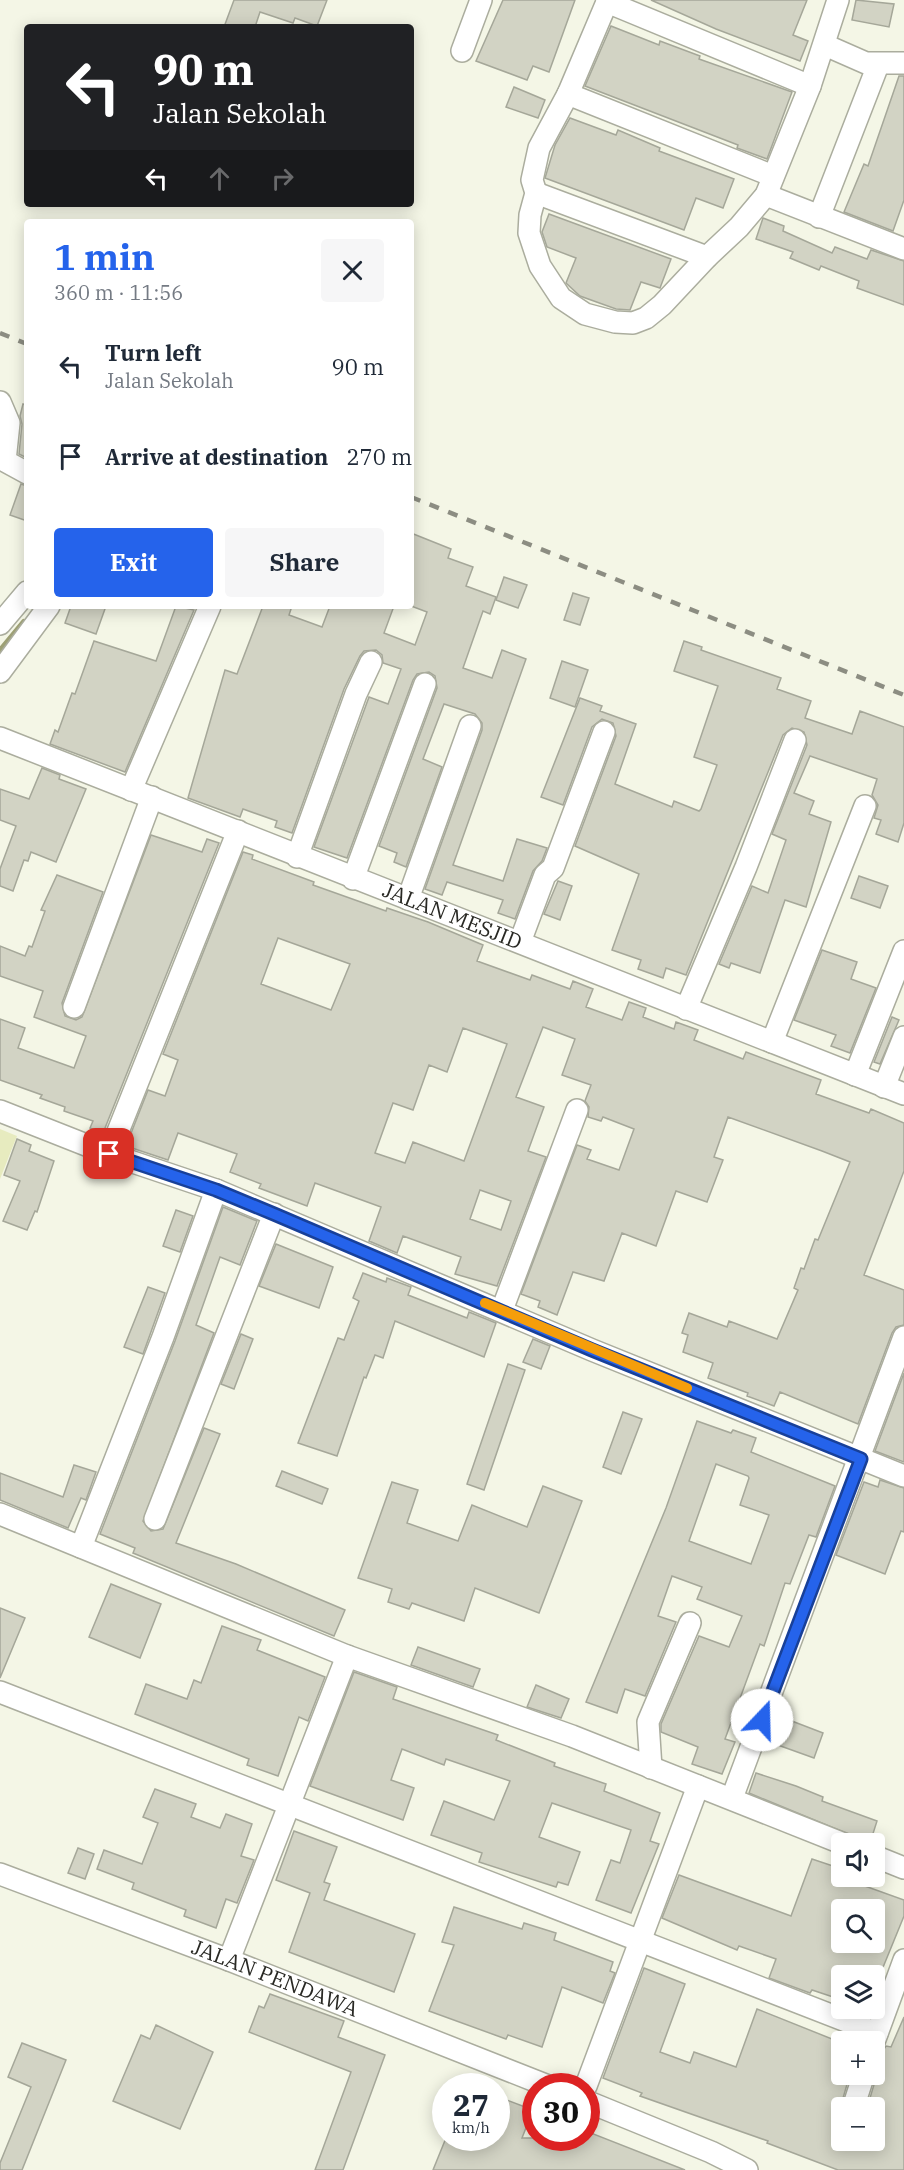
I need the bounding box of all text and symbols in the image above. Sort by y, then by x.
text: 90 m [153,42,254,97]
icon: left [54,48,132,126]
text: Jalan Sekolah [153,95,327,130]
icon: left [140,162,173,195]
icon: ahead [203,162,236,195]
icon: right [266,162,299,195]
text: 1 min [54,233,155,280]
button: close [321,239,384,302]
text: 360 m · 11:56 [54,279,183,306]
text: Turn left [105,338,201,367]
icon: left [54,350,87,383]
text: 90 m [332,352,384,381]
text: Jalan Sekolah [105,367,234,394]
icon: arrive [54,440,87,473]
text: Arrive at destination [105,442,328,471]
text: 270 m [346,442,412,471]
button: Exit [54,528,213,597]
button: Share [225,528,384,597]
street label: JALAN MESJID [379,875,526,955]
pin [83,1128,134,1179]
icon: arrive [92,1137,125,1170]
position arrow [730,1688,794,1752]
map controls [831,1833,885,2151]
button: sound [831,1833,885,1887]
button: search [831,1899,885,1953]
street label: JALAN PENDAWA [188,1932,363,2023]
button: layers [831,1965,885,2019]
button: + [831,2031,885,2085]
speed limit sign: 30 [522,2073,600,2151]
text: 27 [453,2085,489,2124]
button: − [831,2097,885,2151]
text: km/h [452,2118,490,2137]

